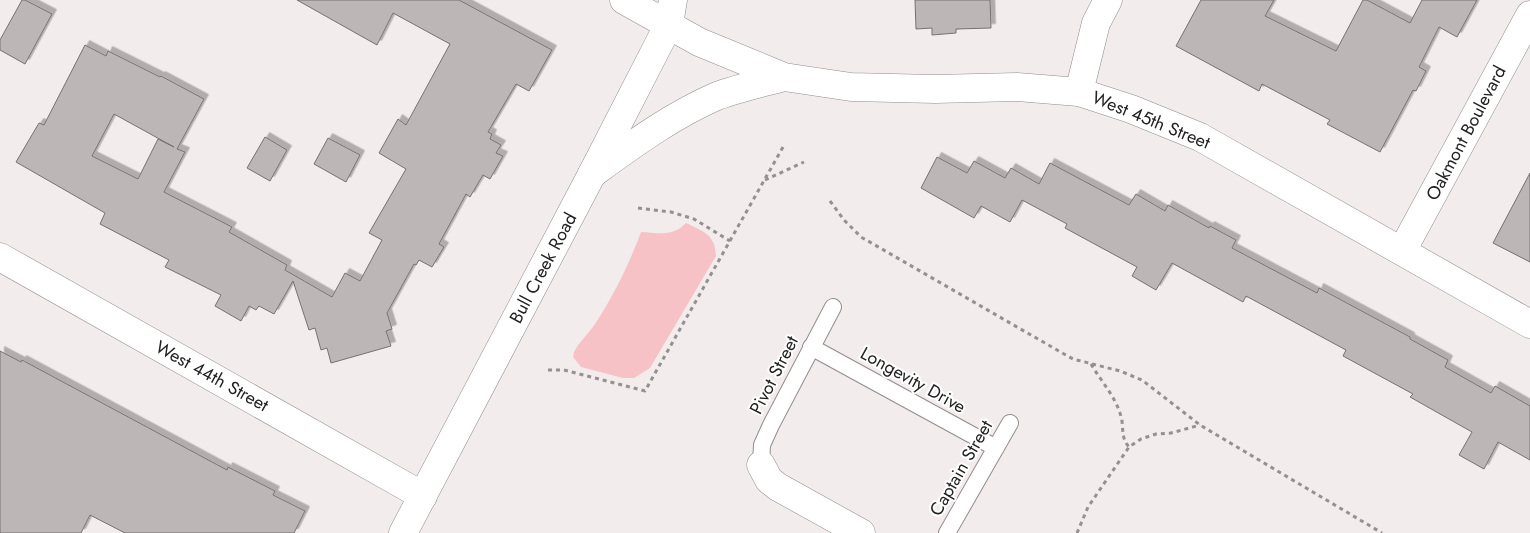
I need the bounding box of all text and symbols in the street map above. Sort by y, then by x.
street label: Oakmont Boulevard [1419,61,1513,205]
street label: West 45th Street [1088,84,1215,156]
street label: Bull Creek Road [503,208,583,328]
street label: Pivot Street [743,331,805,419]
street label: West 44th Street [151,334,274,418]
street label: Longevity Drive [856,340,970,420]
street label: Captain Street [923,415,999,521]

